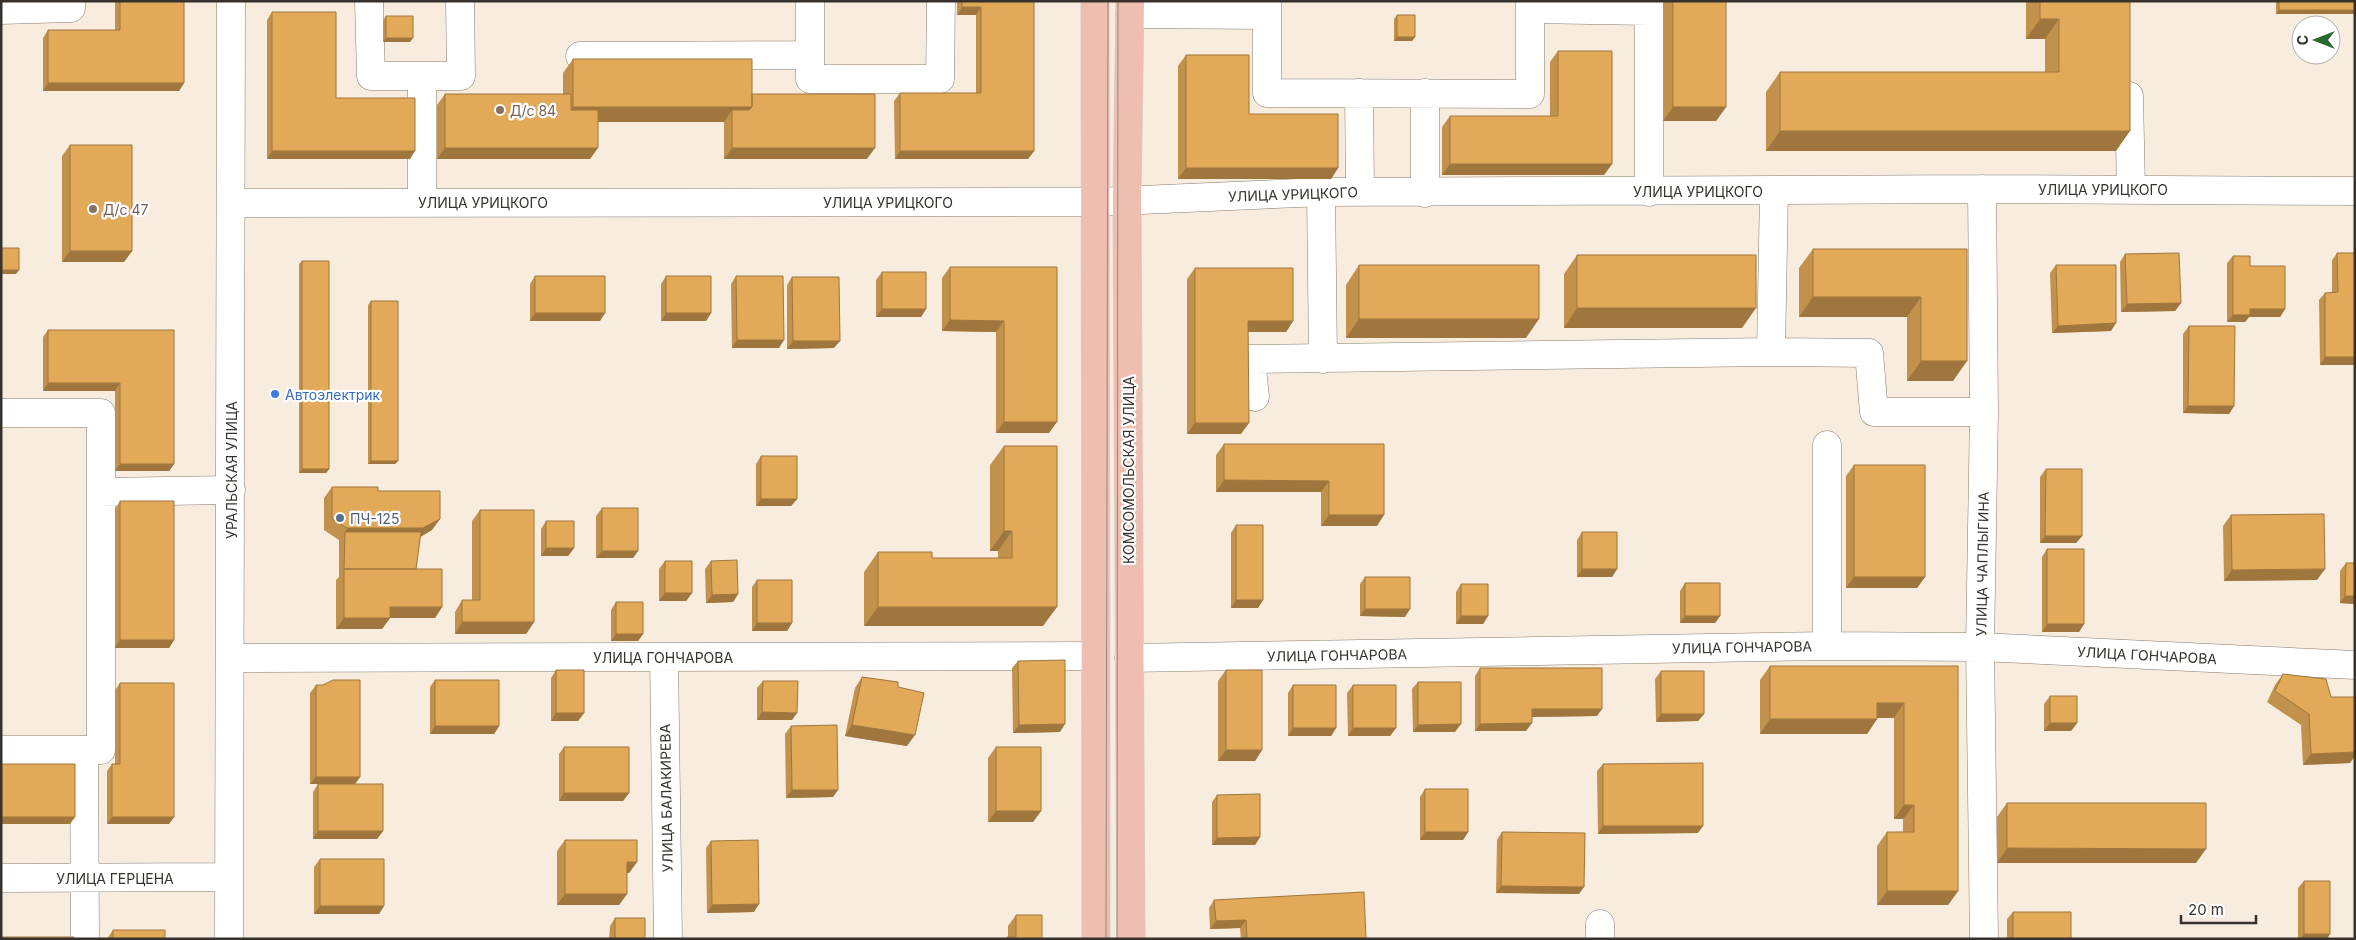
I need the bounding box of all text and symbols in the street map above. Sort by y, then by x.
north arrow [2291,15,2341,65]
text: С [2294,35,2311,45]
place label: Д/с 84 [510,102,556,119]
marker: Д/с 84 [494,104,506,116]
street label: УЛИЦА УРИЦКОГО [2038,181,2168,198]
street label: УЛИЦА УРИЦКОГО [1228,183,1358,205]
street label: УЛИЦА УРИЦКОГО [1633,183,1763,200]
street label: УЛИЦА УРИЦКОГО [418,194,548,211]
street label: УЛИЦА УРИЦКОГО [823,194,953,211]
place label: Д/с 47 [103,201,148,218]
marker: Д/с 47 [87,203,99,215]
street label: КОМСОМОЛЬСКАЯ УЛИЦА [1120,376,1137,564]
place label: Автоэлектрик [285,386,381,403]
marker: Автоэлектрик [269,388,281,400]
street label: УРАЛЬСКАЯ УЛИЦА [223,401,240,539]
street label: УЛИЦА ЧАПЛЫГИНА [1972,491,1992,637]
place label: ПЧ-125 [350,510,399,527]
marker: ПЧ-125 [334,512,346,524]
street label: УЛИЦА ГОНЧАРОВА [1672,637,1813,657]
street label: УЛИЦА ГОНЧАРОВА [2077,643,2218,667]
street label: УЛИЦА ГОНЧАРОВА [1267,645,1408,665]
street label: УЛИЦА ГОНЧАРОВА [593,649,733,666]
street label: УЛИЦА БАЛАКИРЕВА [656,723,676,872]
street label: УЛИЦА ГЕРЦЕНА [56,870,174,887]
scale bar [2181,892,2256,924]
text: 20 m [2188,900,2224,919]

